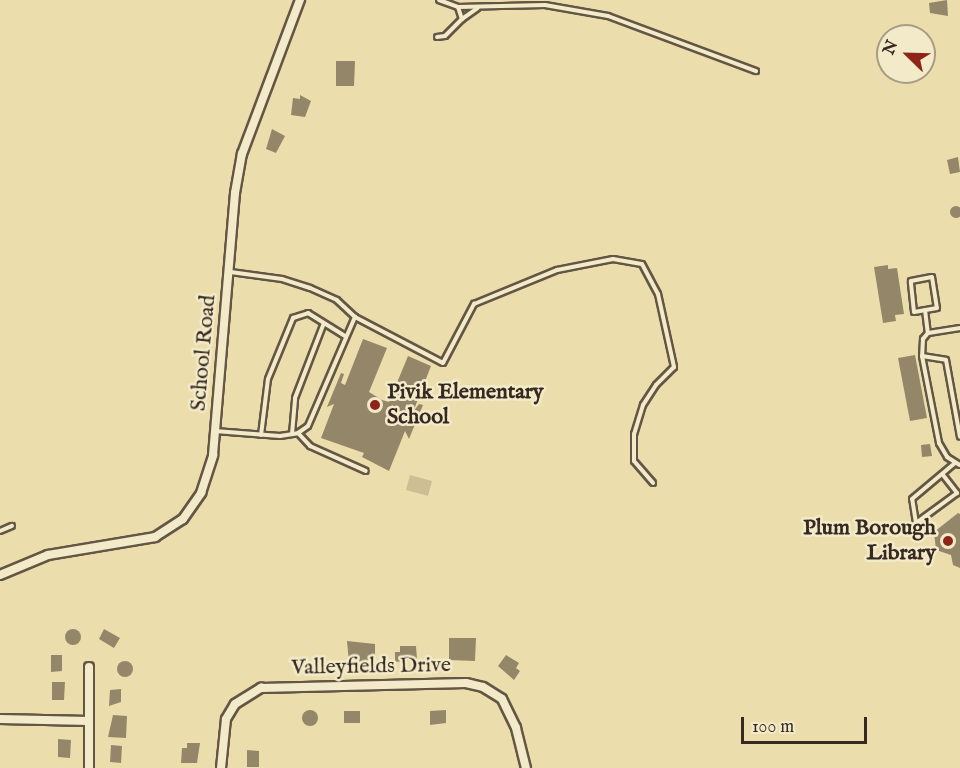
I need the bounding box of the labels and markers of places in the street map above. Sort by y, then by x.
place label: Pivik Elementary School [387,379,544,430]
marker: Pivik Elementary School [368,398,382,412]
place label: Plum Borough Library [803,515,936,566]
marker: Plum Borough Library [941,534,955,548]

